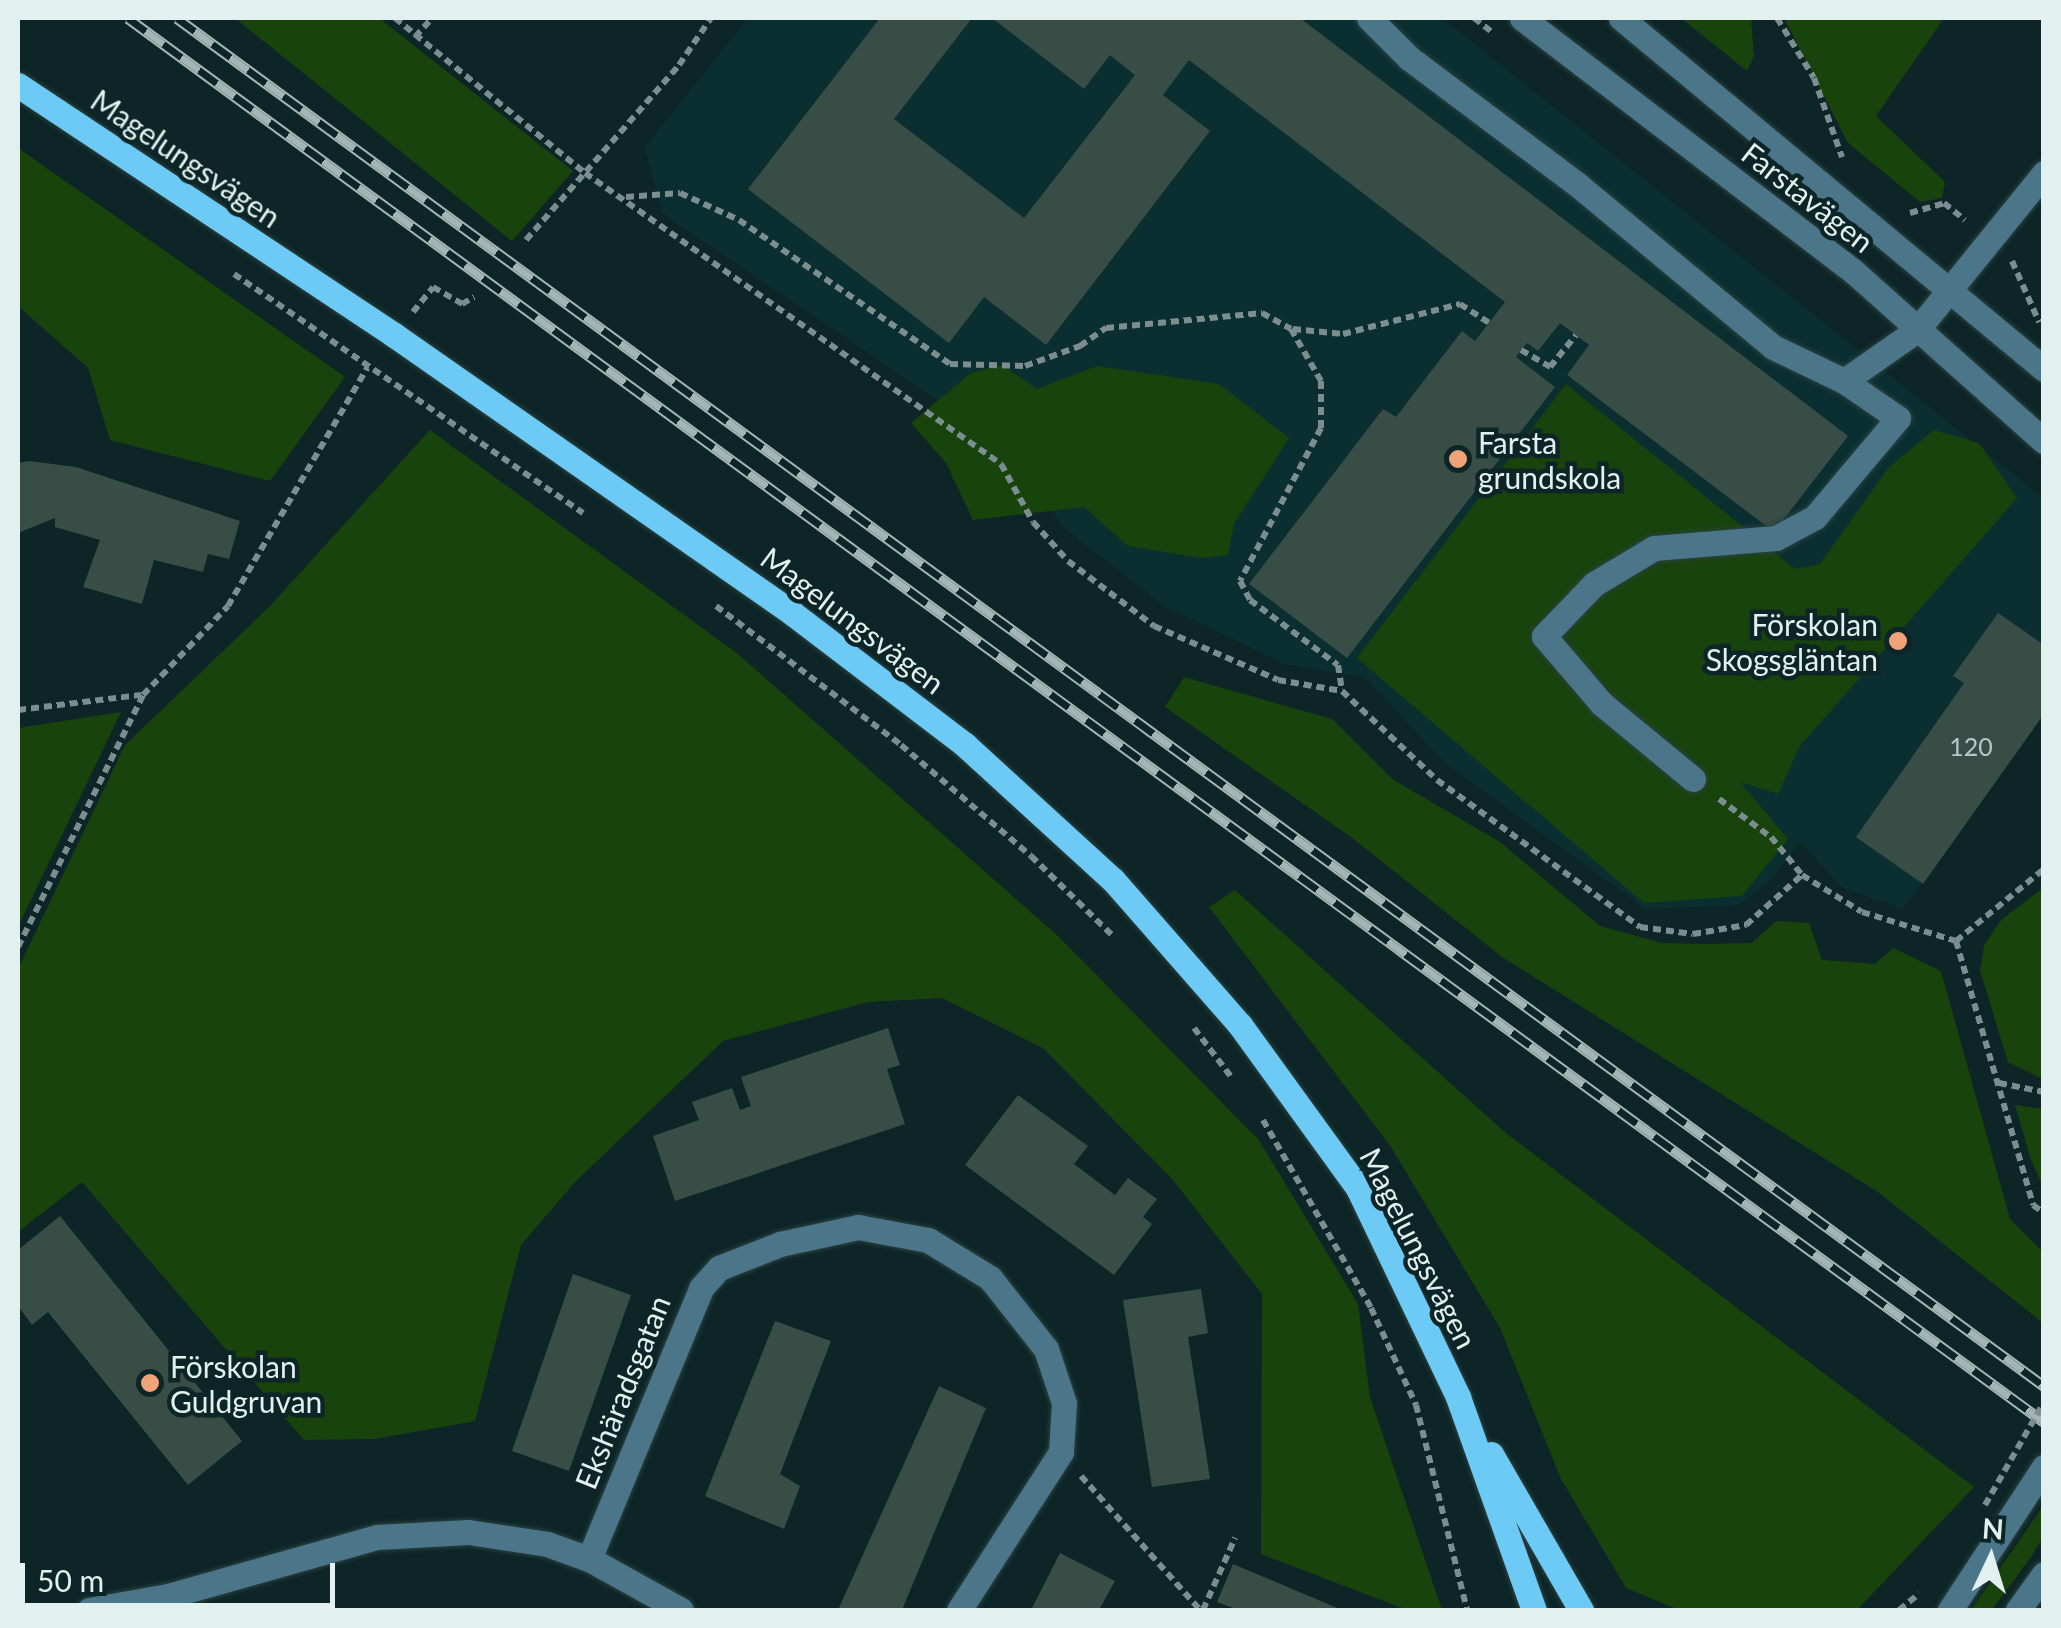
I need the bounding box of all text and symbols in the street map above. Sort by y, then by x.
street label: Magelungsvägen [85,81,287,235]
street label: Farstavägen [1735,135,1881,259]
place label: Farsta grundskola [1478,424,1621,494]
marker: Farsta grundskola [1447,448,1469,470]
street label: Magelungsvägen [754,539,952,701]
place label: Förskolan Skogsgläntan [1706,606,1878,676]
marker: Förskolan Skogsgläntan [1887,630,1909,652]
house number: 120 [1949,731,1993,761]
street label: Magelungsvägen [1353,1142,1485,1354]
street label: Ekshäradsgatan [567,1290,677,1494]
place label: Förskolan Guldgruvan [170,1348,322,1418]
marker: Förskolan Guldgruvan [139,1372,161,1394]
north arrow [1941,1508,2041,1608]
text: N [1981,1510,2005,1546]
scale bar [25,1543,340,1605]
text: 50 m [37,1562,104,1598]

